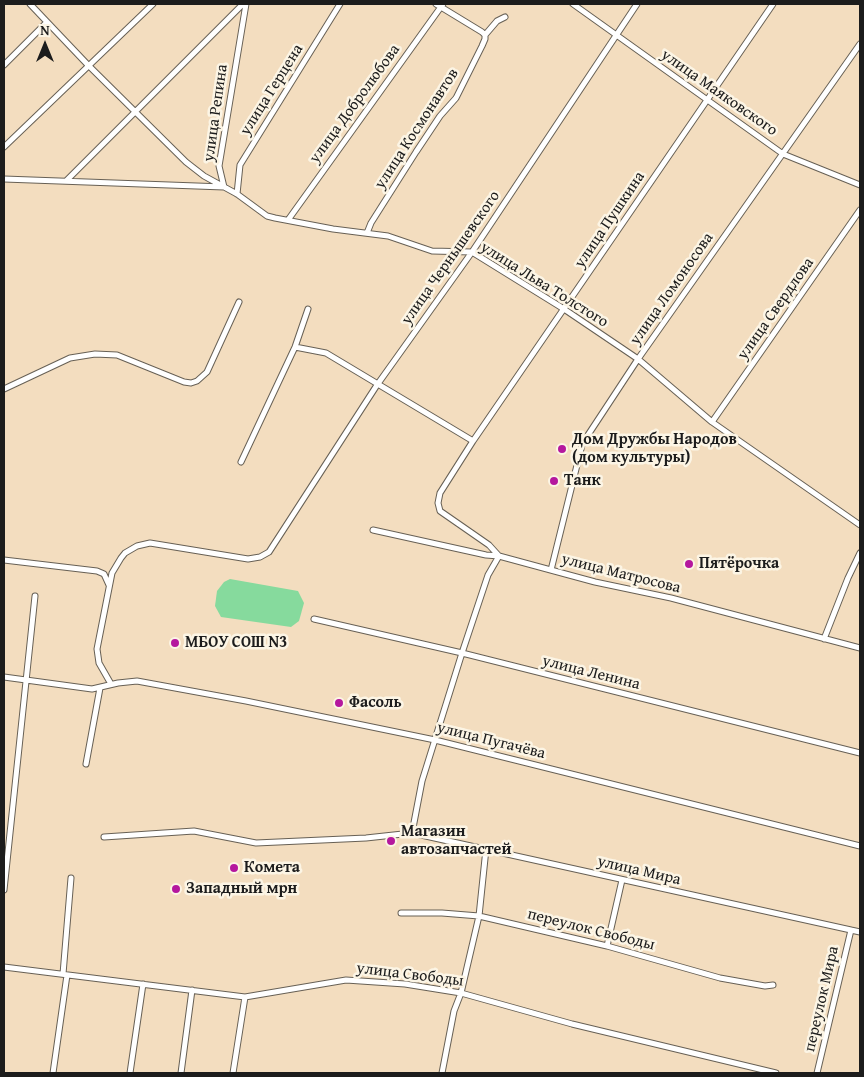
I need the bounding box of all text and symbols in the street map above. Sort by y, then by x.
north arrow [20,20,70,70]
text: N [40,20,50,40]
street label: улица Герцена [236,41,308,139]
street label: улица Добролюбова [305,41,405,167]
street label: улица Маяковского [657,46,781,140]
street label: улица Репина [200,63,232,163]
street label: улица Космонавтов [371,65,463,193]
street label: улица Пушкина [571,168,649,272]
street label: улица Чернышевского [398,187,504,329]
street label: улица Ломоносова [626,229,718,349]
street label: улица Льва Толстого [476,238,612,332]
street label: улица Свердлова [734,254,818,364]
place label: Дом Дружбы Народов (дом культуры) [572,430,737,468]
marker: Дом Дружбы Народов (дом культуры) [556,443,568,455]
place label: Танк [564,471,601,491]
marker: Танк [548,475,560,487]
street label: улица Матросова [559,550,683,598]
place label: Пятёрочка [699,554,779,574]
marker: Пятёрочка [683,558,695,570]
place label: МБОУ СОШ N3 [185,633,287,653]
marker: МБОУ СОШ N3 [169,637,181,649]
street label: улица Ленина [540,652,642,694]
place label: Фасоль [349,693,402,713]
marker: Фасоль [333,697,345,709]
street label: улица Пугачёва [435,718,547,764]
place label: Магазин автозапчастей [401,822,511,860]
marker: Магазин автозапчастей [385,835,397,847]
street label: улица Мира [595,852,683,890]
place label: Комета [244,858,300,878]
marker: Комета [228,862,240,874]
place label: Западный мрн [186,879,297,899]
marker: Западный мрн [170,883,182,895]
street label: переулок Свободы [525,905,657,955]
street label: переулок Мира [800,944,844,1054]
street label: улица Свободы [355,959,465,991]

